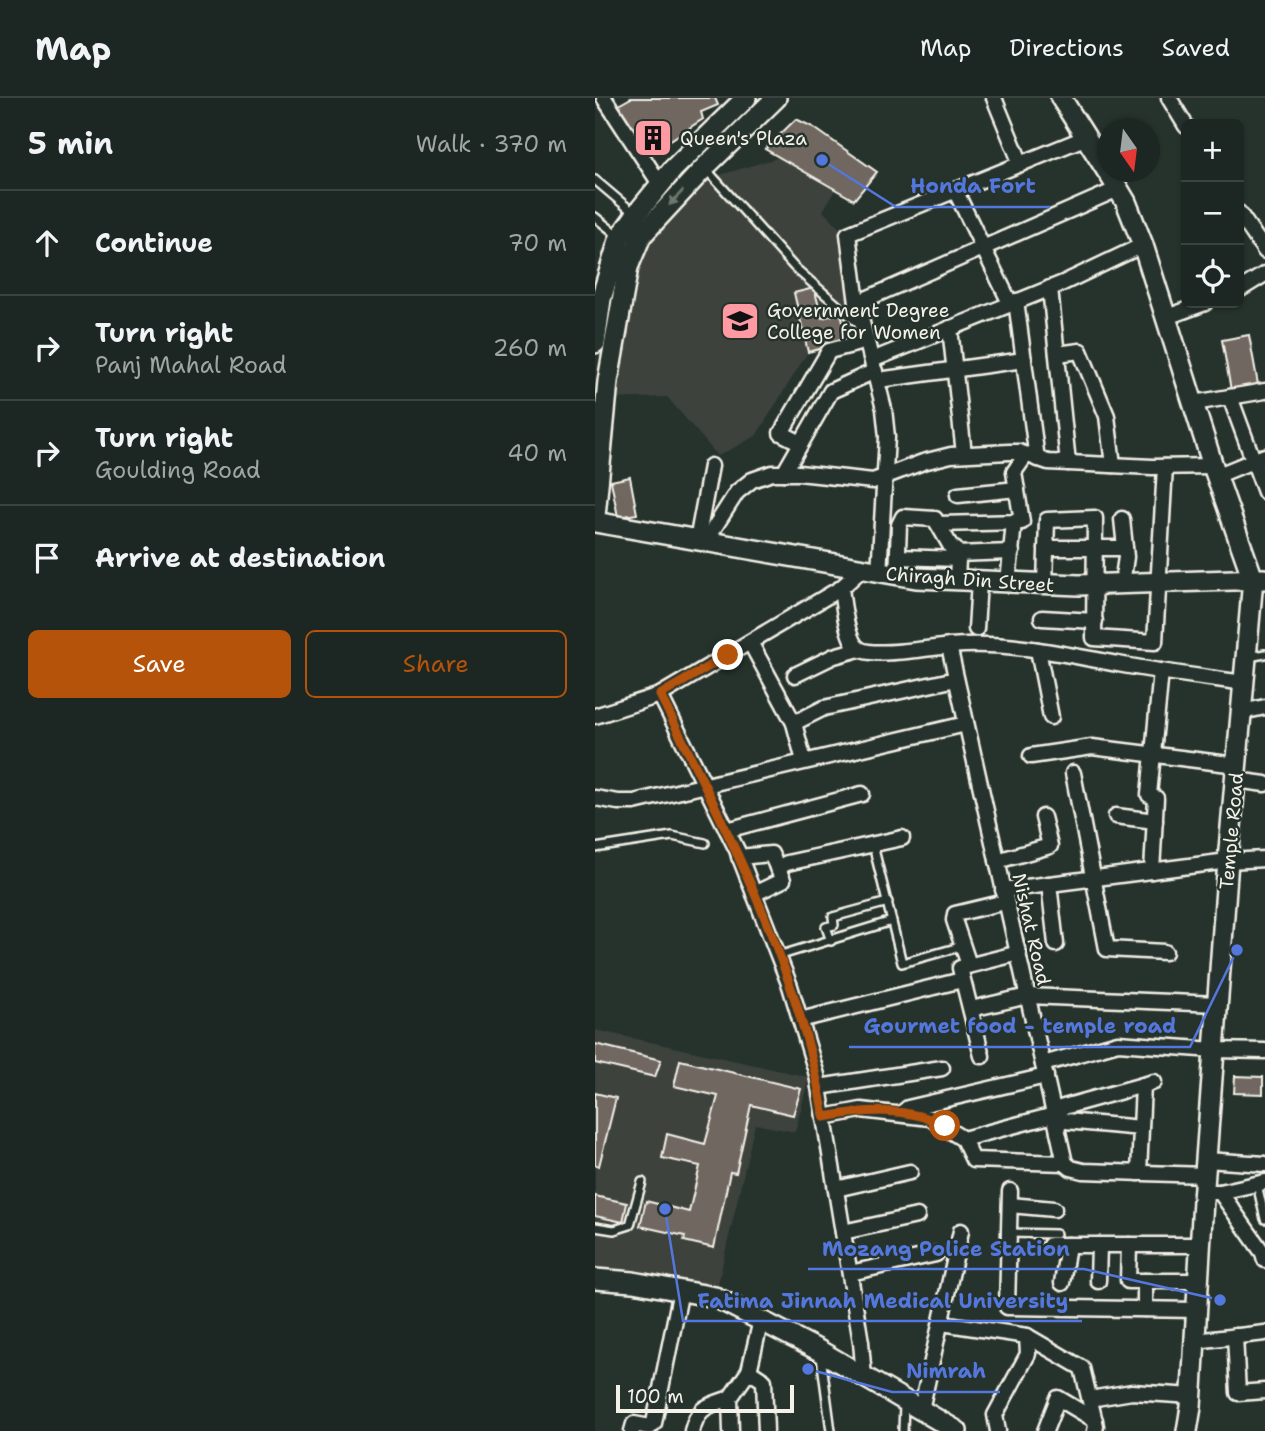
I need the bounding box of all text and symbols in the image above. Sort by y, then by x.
text: Map [35,26,111,71]
text: Map [920,32,971,64]
text: Directions [1009,32,1124,64]
text: Saved [1162,32,1230,64]
building icon: Queen's Plaza [632,117,674,159]
north arrow [1097,119,1160,182]
map controls [1181,119,1244,308]
button: + [1181,119,1244,182]
text: 5 min [28,123,113,164]
place label: Queen's Plaza [680,126,807,151]
text: Walk · 370 m [416,129,567,159]
callout: Honda Fort [896,165,1050,207]
text: Honda Fort [910,172,1036,200]
button: − [1181,182,1244,245]
one-way arrow [668,189,684,207]
icon: ahead [28,224,66,262]
text: Continue [95,225,213,260]
text: 70 m [508,228,567,258]
button: locate [1181,245,1244,308]
place label: Government Degree College for Women [767,298,949,345]
school or university icon: Government Degree College for Women [719,300,761,342]
text: Turn right [95,315,233,350]
icon: right [28,329,66,367]
text: 260 m [493,333,567,363]
text: Panj Mahal Road [95,350,286,380]
text: Turn right [95,420,233,455]
icon: right [28,434,66,472]
text: 40 m [507,438,567,468]
text: Goulding Road [95,455,261,485]
icon: arrive [28,539,66,577]
text: Arrive at destination [95,540,385,575]
street label: Chiragh Din Street [885,561,1055,598]
button: Save [28,630,291,698]
button: Share [305,630,567,698]
route end [712,639,743,670]
street label: Temple Road [1214,771,1249,891]
street label: Nishat Road [1006,871,1057,988]
callout: Gourmet food - temple road [849,1005,1190,1047]
text: Gourmet food - temple road [864,1012,1176,1040]
route start [929,1110,960,1141]
callout: Mozang Police Station [808,1227,1084,1269]
text: Mozang Police Station [822,1235,1070,1263]
callout: Fatima Jinnah Medical University [683,1279,1082,1321]
text: Fatima Jinnah Medical University [698,1287,1068,1315]
callout: Nimrah [892,1350,1000,1392]
text: Nimrah [906,1357,986,1385]
scale bar [616,1382,795,1414]
text: 100 m [627,1384,684,1409]

